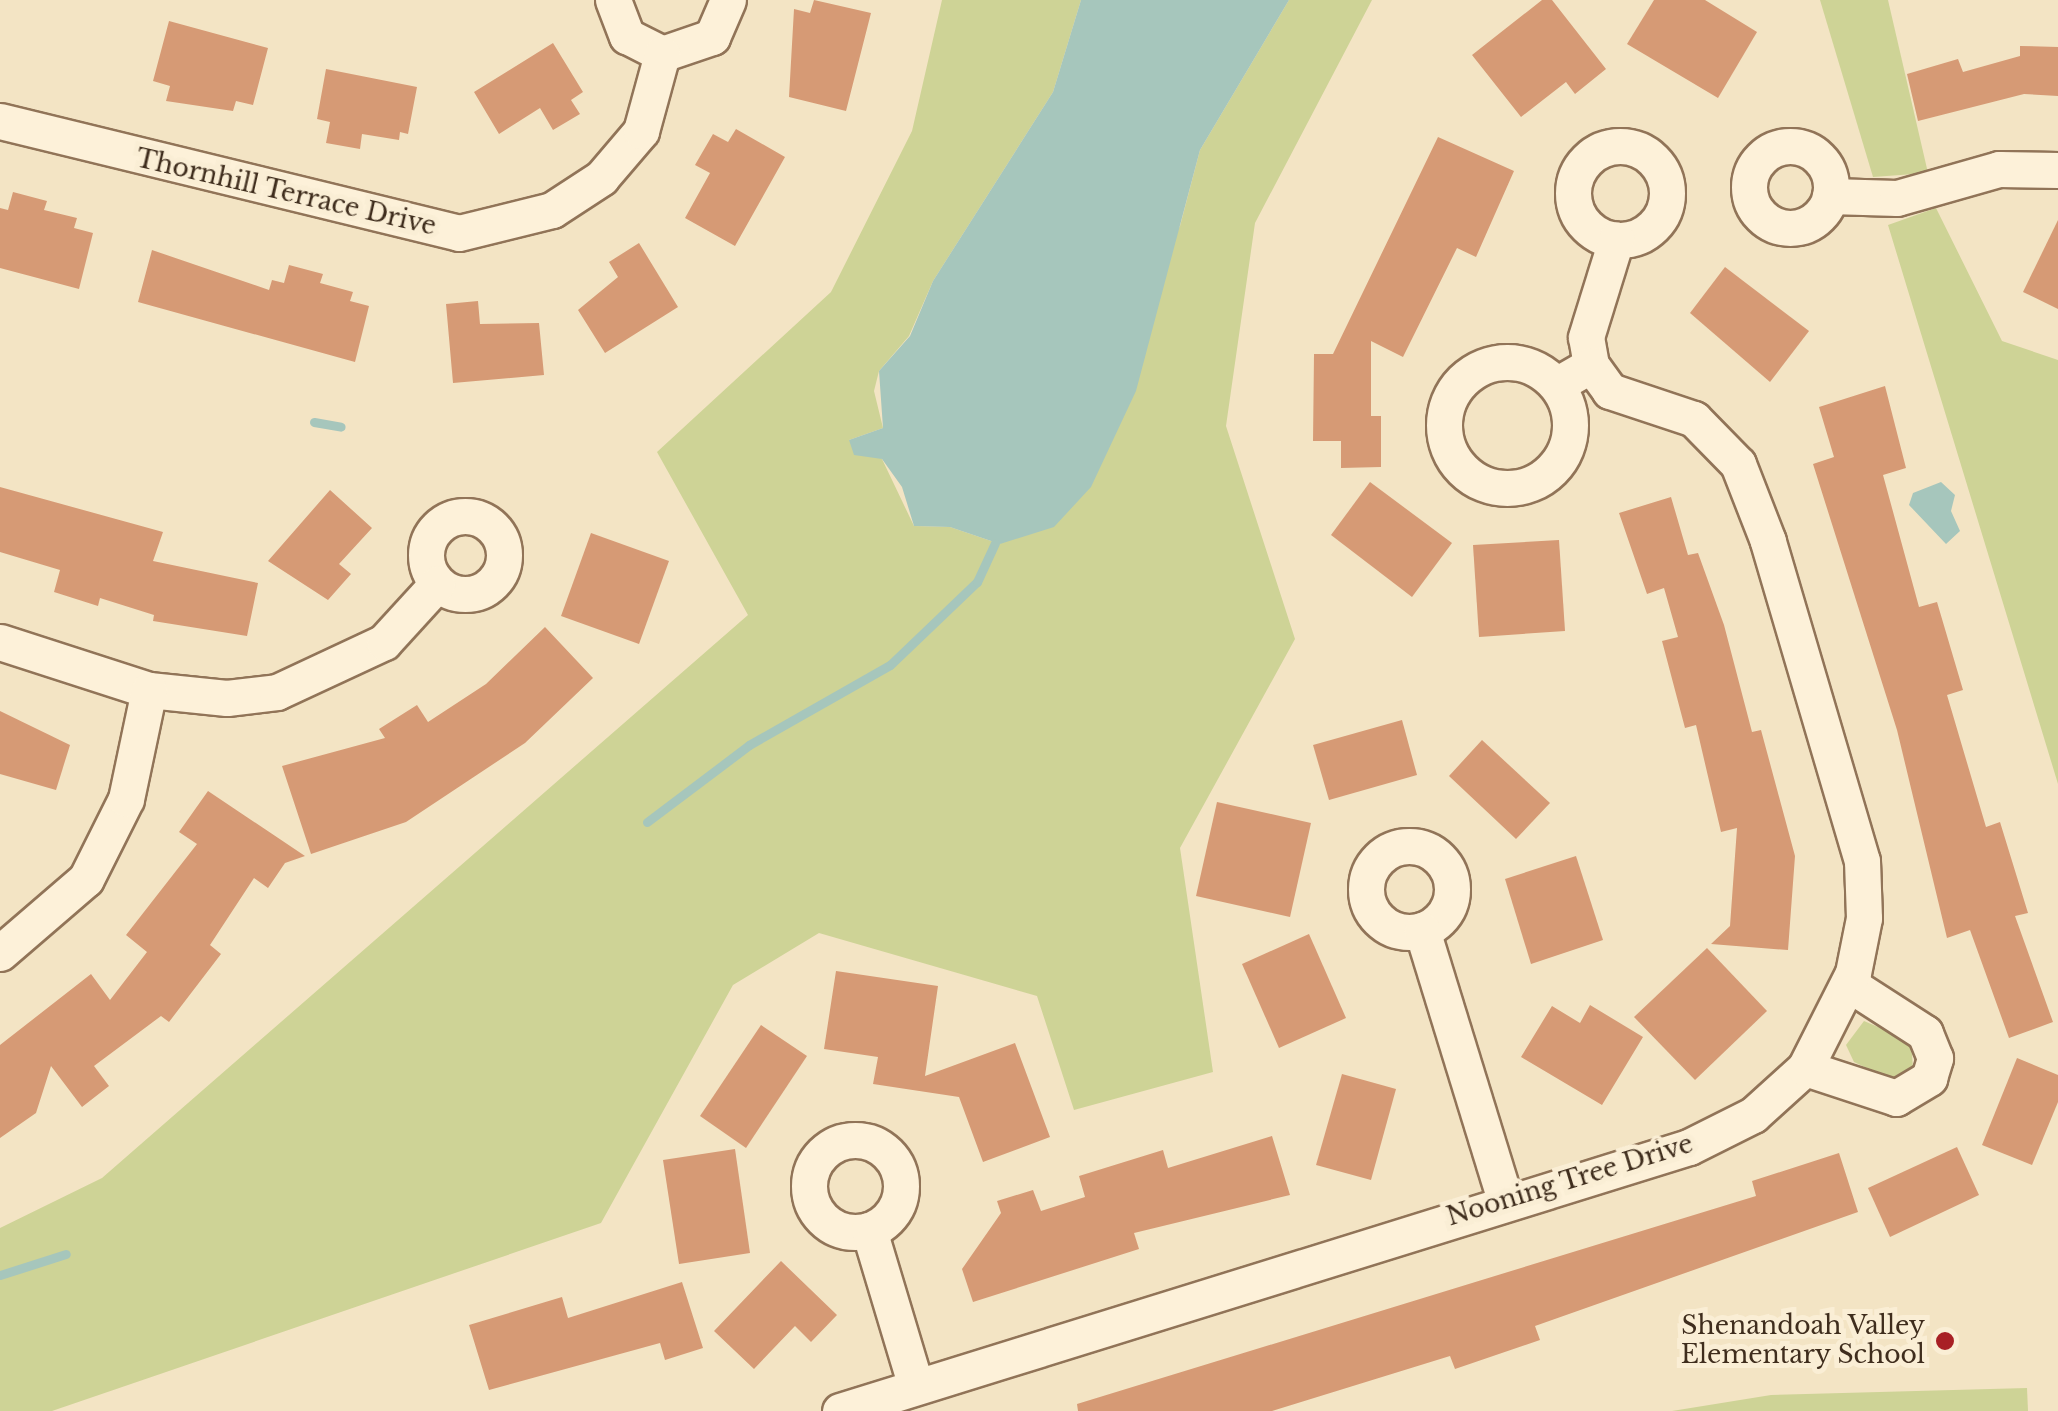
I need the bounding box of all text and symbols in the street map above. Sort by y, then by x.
street label: Thornhill Terrace Drive [133,144,439,242]
street label: Nooning Tree Drive [1443,1129,1697,1233]
place label: Shenandoah Valley Elementary School [1680,1312,1925,1371]
marker: Shenandoah Valley Elementary School [1934,1330,1956,1352]

